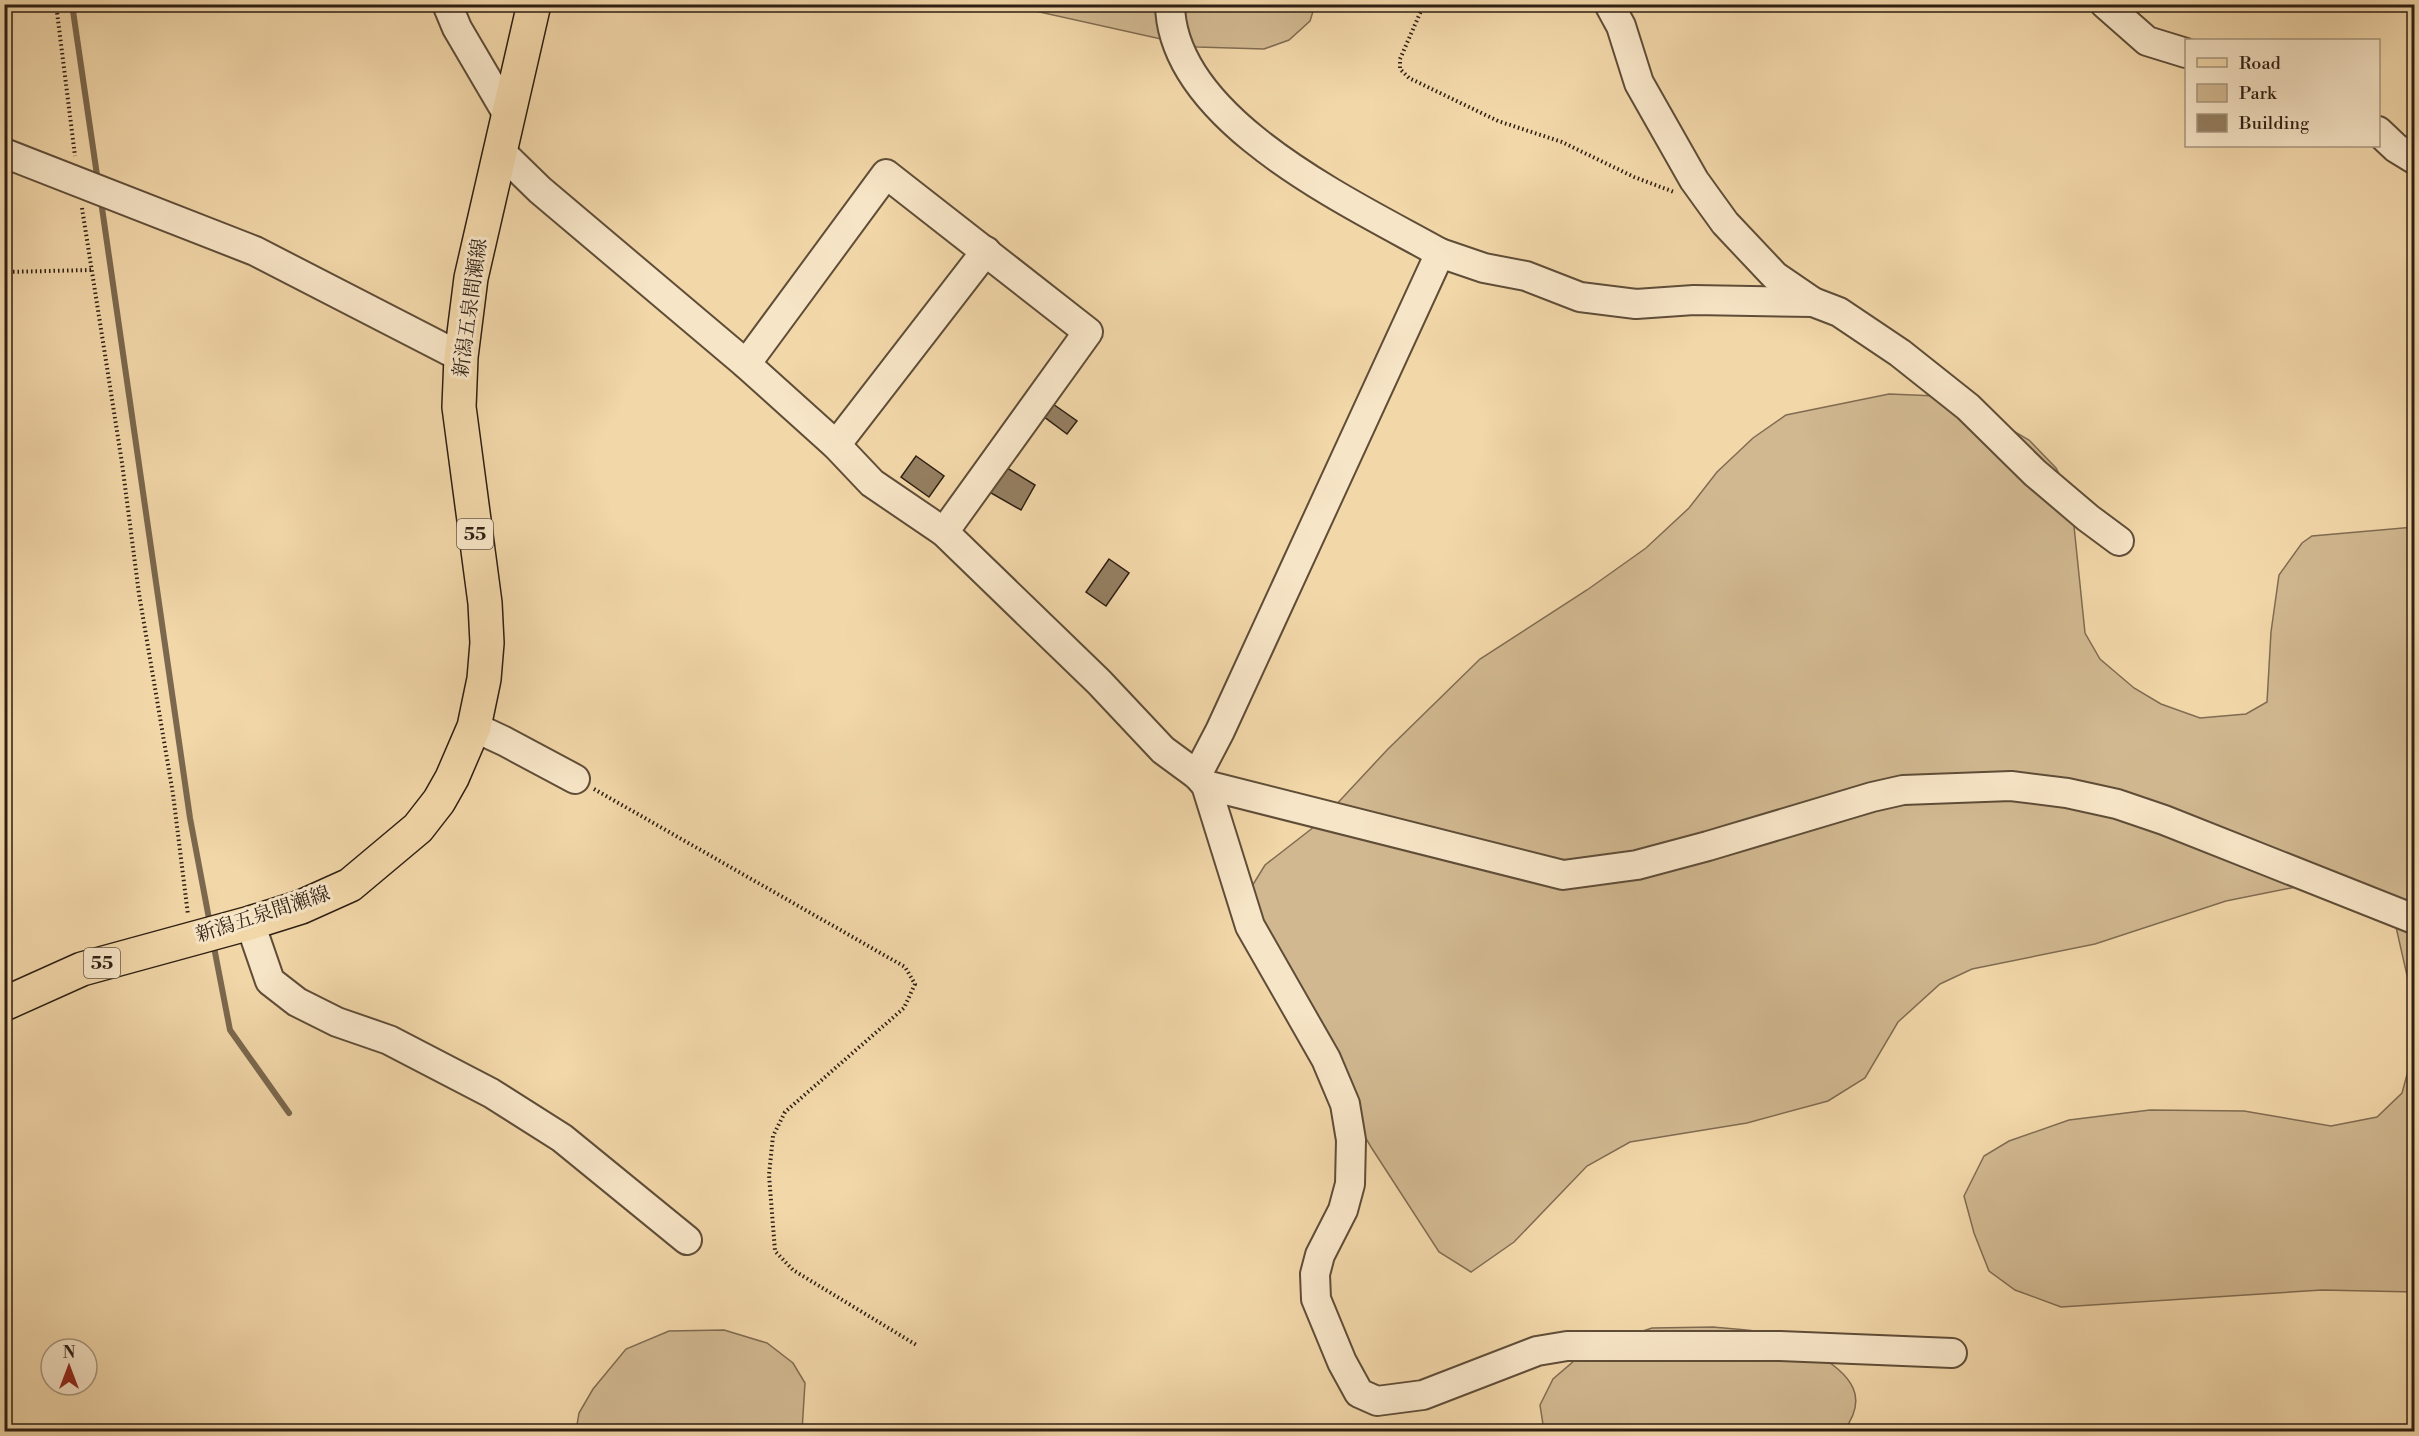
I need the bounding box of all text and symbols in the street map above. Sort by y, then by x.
legend [2185,39,2380,147]
text: Road [2239,52,2282,75]
text: Park [2239,82,2278,105]
text: Building [2238,112,2310,135]
street label: 新潟五泉間瀬線 [449,237,493,379]
road number: 55 [457,519,493,549]
street label: 新潟五泉間瀬線 [193,881,333,949]
road number: 55 [84,948,120,978]
north arrow [39,1337,99,1397]
text: N [63,1343,76,1363]

